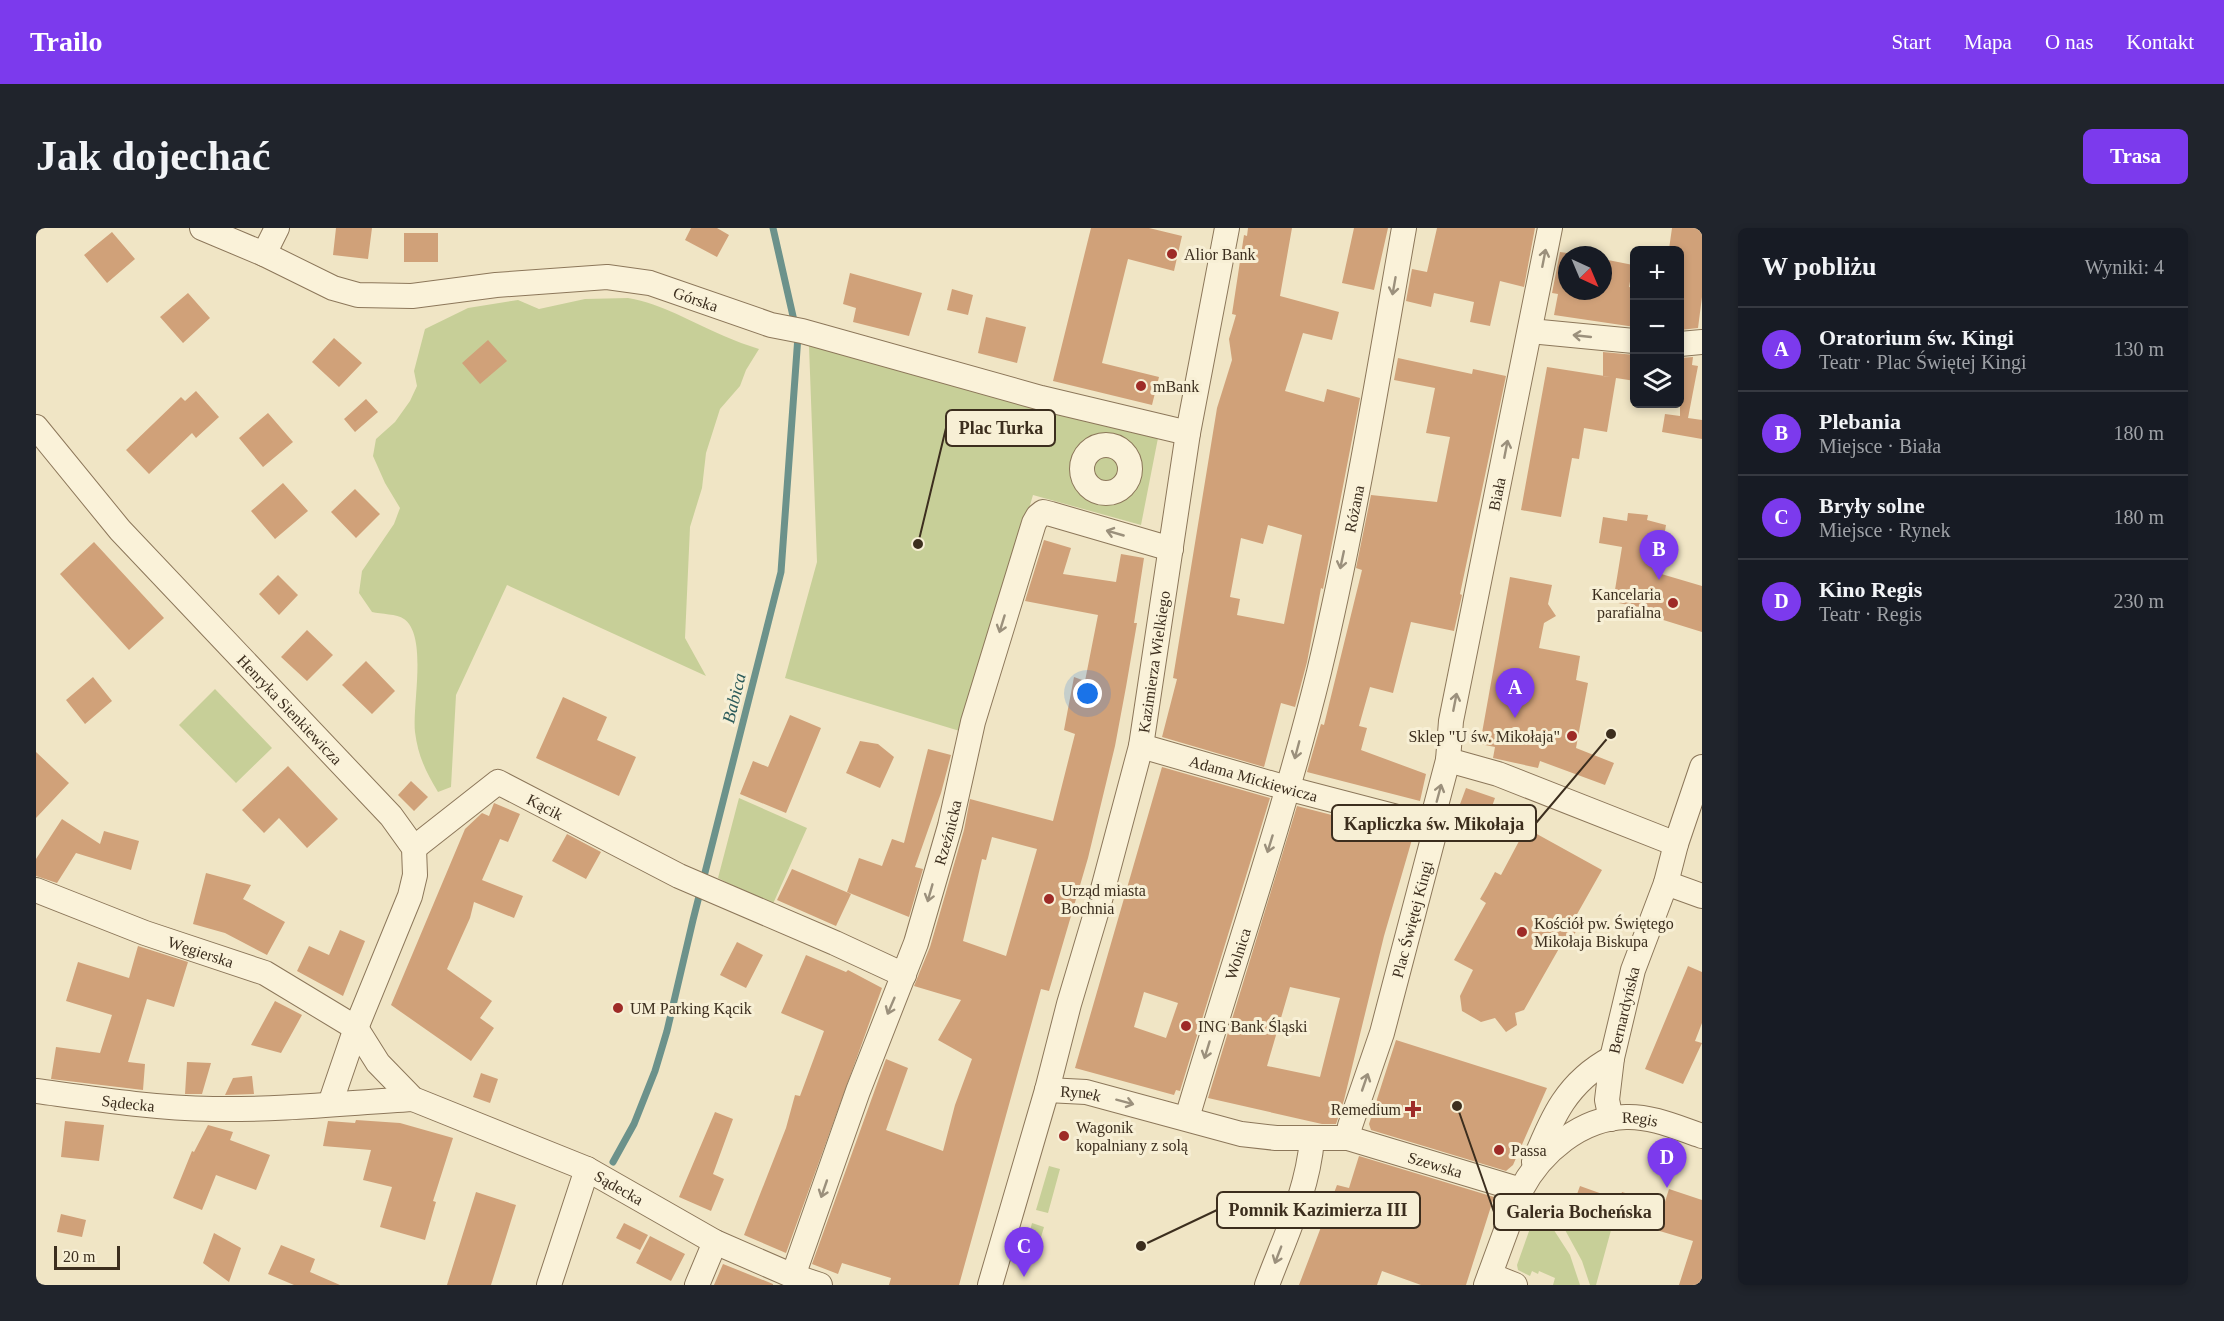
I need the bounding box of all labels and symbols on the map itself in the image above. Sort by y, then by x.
place label: Alior Bank [1184,246,1256,263]
north arrow [1558,246,1612,300]
marker: Alior Bank [1165,247,1179,261]
one-way arrow [1539,248,1550,268]
one-way arrow [1388,275,1399,295]
street label: Górska [671,284,720,315]
one-way arrow [1573,330,1593,341]
place label: mBank [1153,378,1199,395]
marker: mBank [1134,379,1148,393]
callout: Plac Turka [946,410,1055,446]
text: Plac Turka [959,418,1043,438]
one-way arrow [1501,440,1512,459]
street label: Biała [1485,476,1509,512]
street label: Różana [1341,484,1367,534]
one-way arrow [1106,526,1125,538]
pin: B [1640,530,1678,580]
one-way arrow [1336,550,1347,569]
place label: Kancelaria parafialna [1592,586,1661,622]
street label: Kazimierza Wielkiego [1135,590,1173,734]
marker: Kancelaria parafialna [1666,596,1680,610]
one-way arrow [996,614,1007,633]
street label: Henryka Sienkiewicza [234,651,345,768]
pin: A [1496,668,1534,718]
water label: Babica [718,671,750,725]
your location [1073,679,1102,708]
one-way arrow [1450,692,1461,712]
place label: Sklep "U św. Mikołaja" [1408,728,1560,746]
marker: Sklep "U św. Mikołaja" [1565,729,1579,743]
one-way arrow [1291,740,1303,759]
street label: Adama Mickiewicza [1187,752,1320,805]
one-way arrow [1434,784,1445,803]
street label: Kącik [524,791,566,823]
street label: Rzeźnicka [931,798,964,867]
callout: Kapliczka św. Mikołaja [1332,805,1536,841]
text: Kapliczka św. Mikołaja [1344,814,1524,834]
one-way arrow [1264,834,1275,853]
street label: Plac Świętej Kingi [1389,859,1436,980]
place label: Urząd miasta Bochnia [1061,882,1146,917]
one-way arrow [924,884,936,903]
marker: Urząd miasta Bochnia [1042,892,1056,906]
place label: Kościół pw. Świętego Mikołaja Biskupa [1534,914,1674,951]
marker: Kościół pw. Świętego Mikołaja Biskupa [1515,925,1529,939]
street label: Wolnica [1222,926,1254,982]
street label: Węgierska [165,933,236,971]
street label: Bernardyńska [1605,965,1643,1055]
one-way arrow [884,997,896,1015]
place label: UM Parking Kącik [630,1000,752,1018]
marker: UM Parking Kącik [611,1001,625,1015]
place label: ING Bank Śląski [1198,1017,1308,1036]
marker: ING Bank Śląski [1179,1019,1193,1033]
one-way arrow [1201,1040,1212,1059]
one-way arrow [1360,1073,1371,1092]
street label: Rynek [1060,1083,1103,1105]
street label: Sądecka [101,1092,155,1115]
one-way arrow [1116,1097,1135,1109]
place label: Remedium [1331,1101,1402,1118]
marker: Remedium [1406,1102,1420,1116]
street label: Regis [1622,1109,1660,1130]
place label: Wagonik kopalniany z solą [1076,1119,1189,1155]
marker: Wagonik kopalniany z solą [1057,1129,1071,1143]
pin: D [1648,1138,1686,1188]
place label: Passa [1511,1142,1547,1159]
marker: Passa [1492,1143,1506,1157]
street label: Szewska [1406,1149,1464,1181]
street label: Sądecka [591,1167,646,1208]
one-way arrow [817,1179,828,1198]
callout: Pomnik Kazimierza III [1217,1192,1420,1228]
callout: Galeria Bocheńska [1494,1194,1664,1230]
text: Pomnik Kazimierza III [1229,1200,1407,1220]
text: Galeria Bocheńska [1506,1202,1652,1222]
pin: C [1004,1228,1044,1277]
scale bar [54,1243,120,1270]
one-way arrow [1272,1245,1283,1264]

